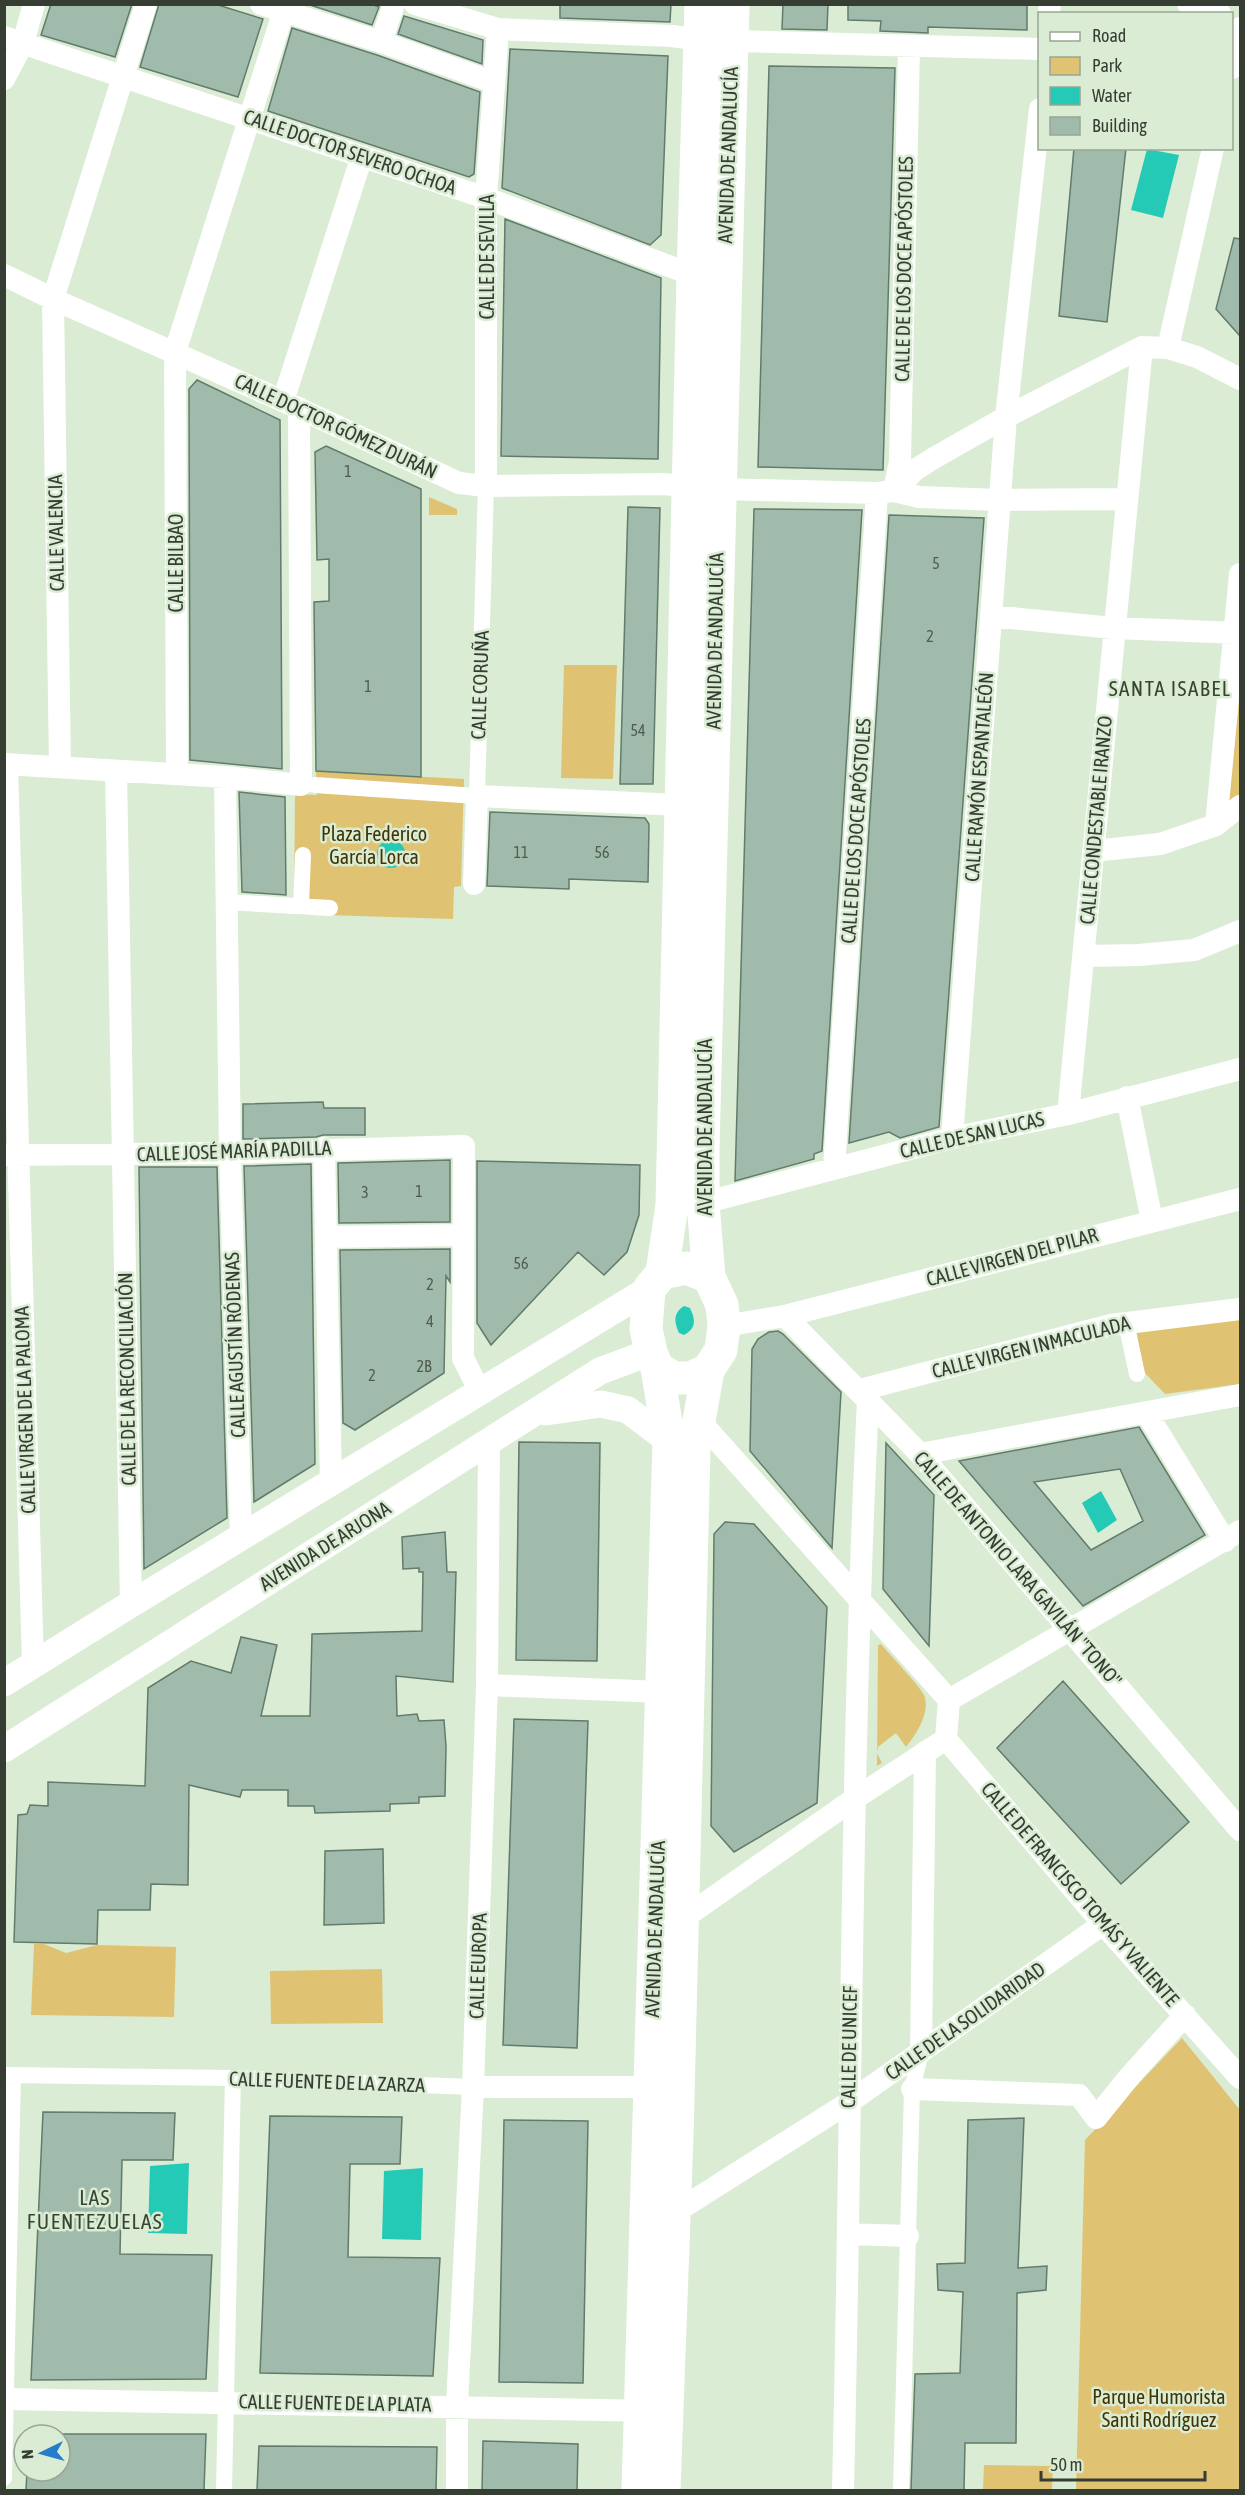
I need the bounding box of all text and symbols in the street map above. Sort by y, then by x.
legend [1038,12,1233,150]
text: Road [1092,25,1126,46]
text: Park [1092,55,1122,76]
street label: AVENIDA DE ANDALUCÍA [713,66,742,244]
text: Water [1092,85,1132,106]
street label: CALLE DOCTOR SEVERO OCHOA [241,104,460,199]
text: Building [1092,115,1147,136]
street label: CALLE DE LOS DOCE APÓSTOLES [890,156,917,382]
street label: CALLE DE SEVILLA [475,194,498,320]
street label: CALLE DOCTOR GÓMEZ DURÁN [231,368,441,483]
house number: 1 [344,462,352,480]
street label: CALLE VALENCIA [43,474,68,592]
street label: CALLE BILBAO [164,514,187,612]
street label: AVENIDA DE ANDALUCÍA [701,552,728,730]
house number: 5 [932,554,940,572]
house number: 2 [926,627,934,645]
street label: CALLE CORUÑA [466,630,493,740]
street label: CALLE RAMÓN ESPANTALEÓN [960,671,997,883]
district label: SANTA ISABEL [1109,676,1231,700]
house number: 1 [364,677,372,695]
street label: CALLE CONDESTABLE IRANZO [1075,715,1116,925]
street label: CALLE DE LOS DOCE APÓSTOLES [836,718,875,944]
house number: 54 [630,721,646,739]
park label: Plaza Federico García Lorca [321,822,427,868]
house number: 11 [513,843,529,861]
house number: 56 [594,843,610,861]
street label: AVENIDA DE ANDALUCÍA [693,1038,716,1215]
street label: CALLE DE SAN LUCAS [897,1107,1046,1162]
street label: CALLE JOSÉ MARÍA PADILLA [136,1136,332,1165]
house number: 1 [415,1182,423,1200]
house number: 3 [361,1183,369,1201]
street label: CALLE VIRGEN DEL PILAR [924,1223,1100,1290]
street label: CALLE AGUSTÍN RÓDENAS [220,1252,249,1438]
house number: 56 [513,1254,529,1272]
street label: CALLE DE LA RECONCILIACIÓN [113,1272,140,1486]
house number: 2 [426,1275,434,1293]
street label: CALLE VIRGEN DE LA PALOMA [9,1306,40,1514]
street label: CALLE VIRGEN INMACULADA [929,1311,1133,1382]
house number: 4 [426,1312,434,1330]
house number: 2B [416,1357,432,1375]
house number: 2 [368,1366,376,1384]
street label: CALLE DE ANTONIO LARA GAVILÁN "TONO" [910,1446,1127,1691]
street label: AVENIDA DE ARJONA [255,1496,395,1595]
street label: CALLE DE FRANCISCO TOMÁS Y VALIENTE [977,1777,1184,2011]
street label: AVENIDA DE ANDALUCÍA [640,1840,669,2018]
street label: CALLE EUROPA [464,1912,491,2019]
street label: CALLE DE LA SOLIDARIDAD [881,1957,1049,2084]
street label: CALLE DE UNICEF [836,1986,861,2108]
street label: CALLE FUENTE DE LA ZARZA [229,2067,426,2096]
district label: LAS FUENTEZUELAS [27,2185,163,2233]
park label: Parque Humorista Santi Rodríguez [1092,2385,1226,2431]
street label: CALLE FUENTE DE LA PLATA [238,2389,432,2416]
north arrow [12,2423,72,2483]
scale bar [1041,2444,1204,2482]
text: N [18,2449,36,2460]
text: 50 m [1050,2454,1082,2475]

